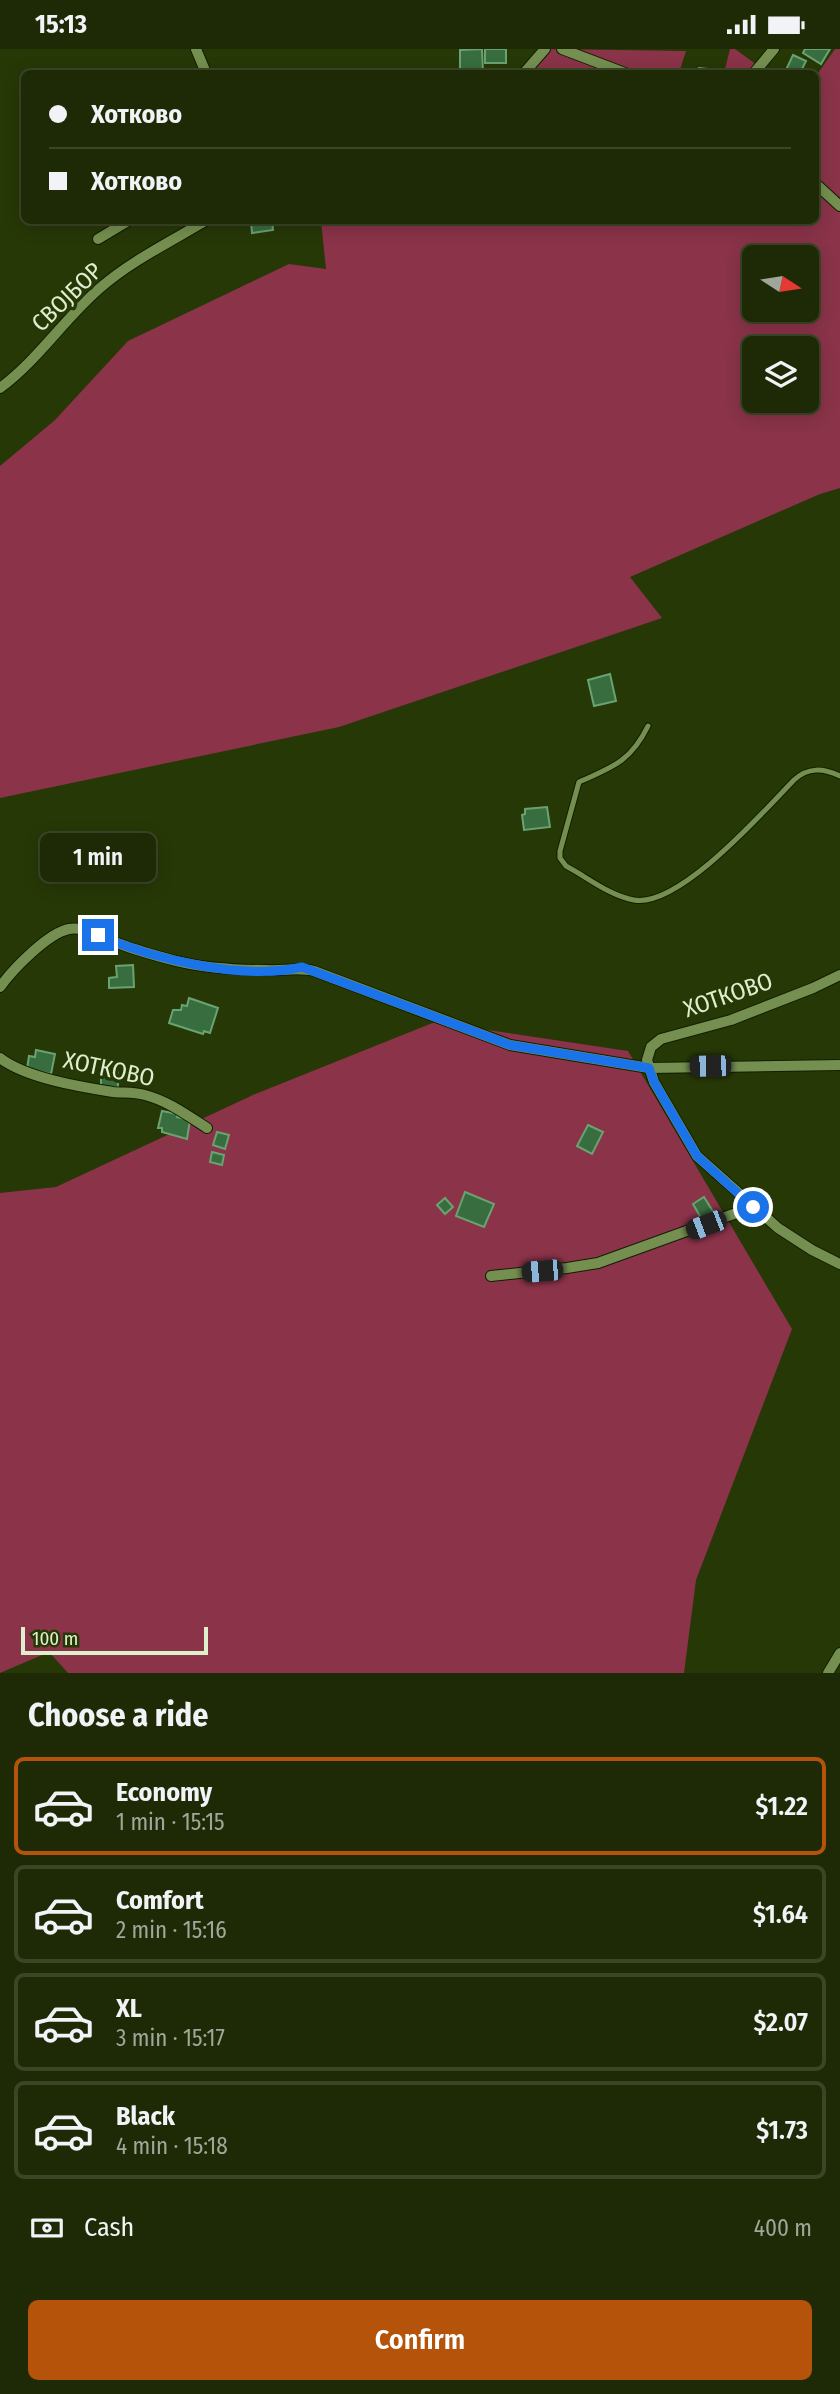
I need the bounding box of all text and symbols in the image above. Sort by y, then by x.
text: 15:13 [35,9,87,40]
text: Хотково [91,99,182,130]
text: Хотково [91,166,182,197]
north arrow [742,245,819,322]
map controls [742,245,819,413]
street label: СВОЈБОР [26,257,108,337]
button: layers [742,336,819,413]
callout: 1 min [40,833,156,883]
text: 1 min [73,843,123,871]
route end [82,919,114,951]
street label: ХОТКОВО [680,967,776,1023]
street label: ХОТКОВО [61,1046,157,1092]
car [689,1055,732,1077]
route start [737,1191,769,1223]
car [683,1208,730,1242]
car [521,1259,564,1283]
scale bar [21,1624,208,1656]
text: 100 m [32,1627,78,1650]
text: Choose a ride [28,1696,209,1734]
icon: car [32,1775,95,1838]
text: Economy [116,1777,212,1808]
text: $1.22 [755,1791,808,1822]
text: 1 min · 15:15 [116,1808,225,1836]
icon: car [32,1883,95,1946]
text: Comfort [116,1885,204,1916]
text: $1.64 [753,1899,808,1930]
text: 2 min · 15:16 [116,1916,227,1944]
icon: car [32,1991,95,2054]
text: XL [116,1993,142,2024]
text: $2.07 [753,2007,808,2038]
text: 3 min · 15:17 [116,2024,225,2052]
icon: car [32,2099,95,2162]
text: Black [116,2101,175,2132]
text: $1.73 [756,2115,808,2146]
text: 4 min · 15:18 [116,2132,228,2160]
icon: cash [28,2209,66,2247]
text: Cash [84,2212,134,2243]
text: 400 m [754,2214,812,2242]
button: Confirm [28,2300,812,2380]

